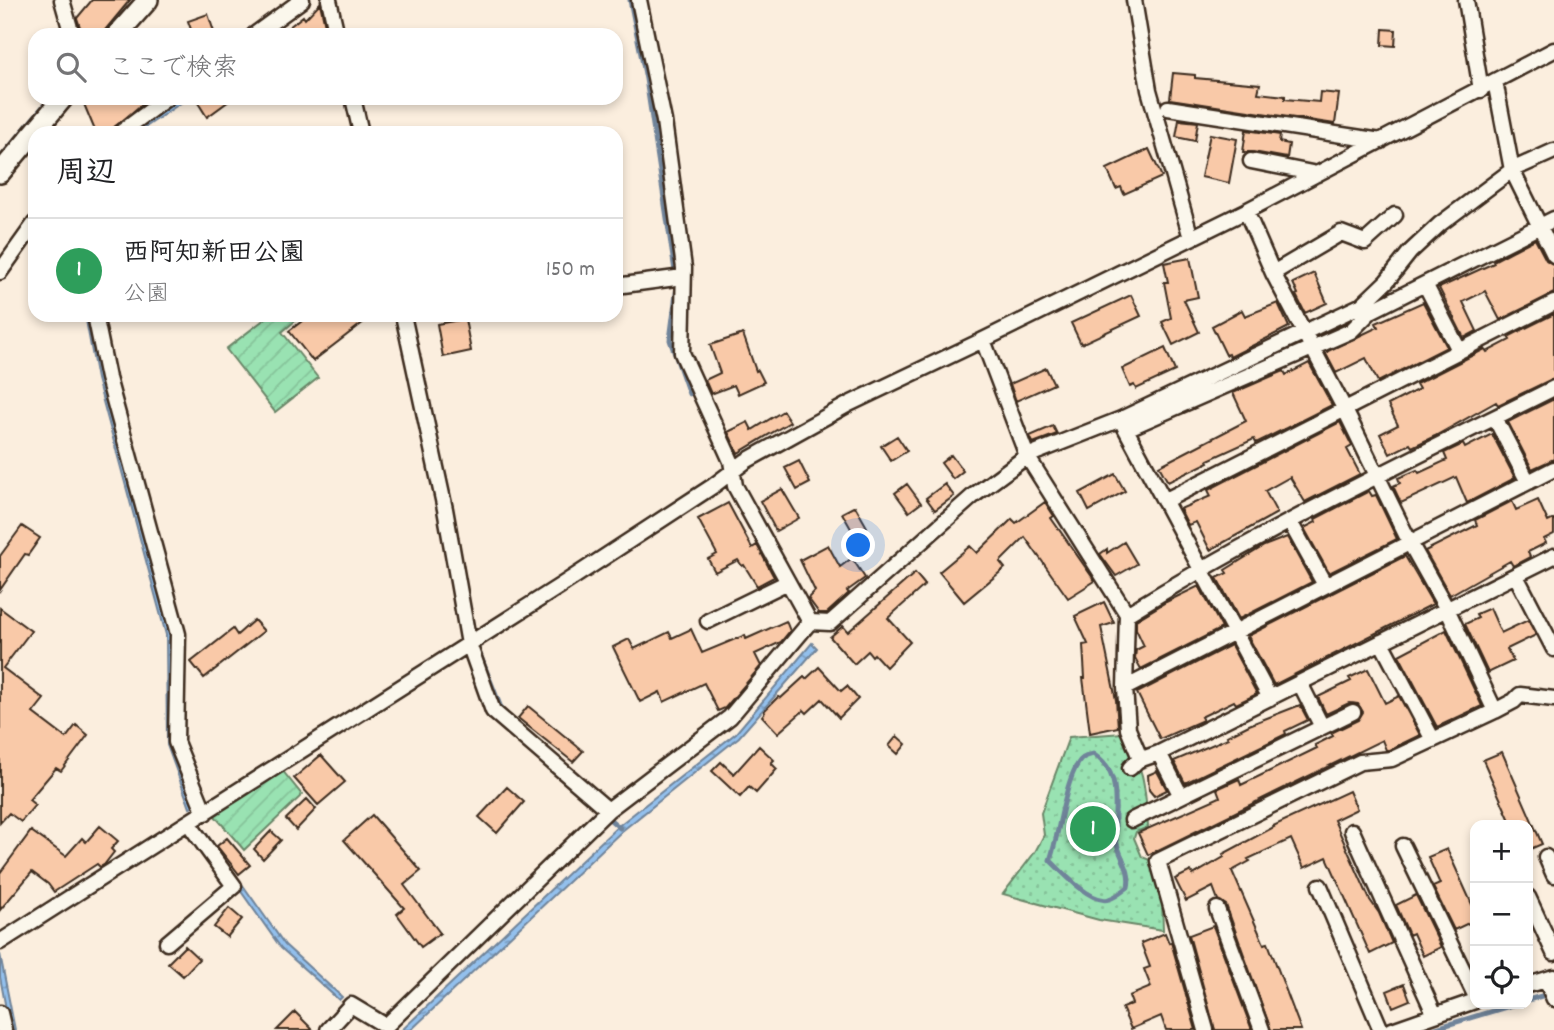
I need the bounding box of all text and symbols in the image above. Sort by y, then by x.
search box [28,28,623,105]
icon: search [52,48,90,86]
text: ここで検索 [108,51,238,88]
text: 周辺 [56,154,116,197]
text: 西阿知新田公園 [123,236,305,273]
text: 1 [76,254,82,287]
text: 150 m [546,254,595,287]
text: 公園 [123,279,169,312]
your location [841,528,875,562]
pin: 1 [1070,803,1116,855]
map controls [1470,820,1533,1009]
button: + [1470,820,1533,883]
button: − [1470,883,1533,946]
button: locate [1470,946,1533,1009]

